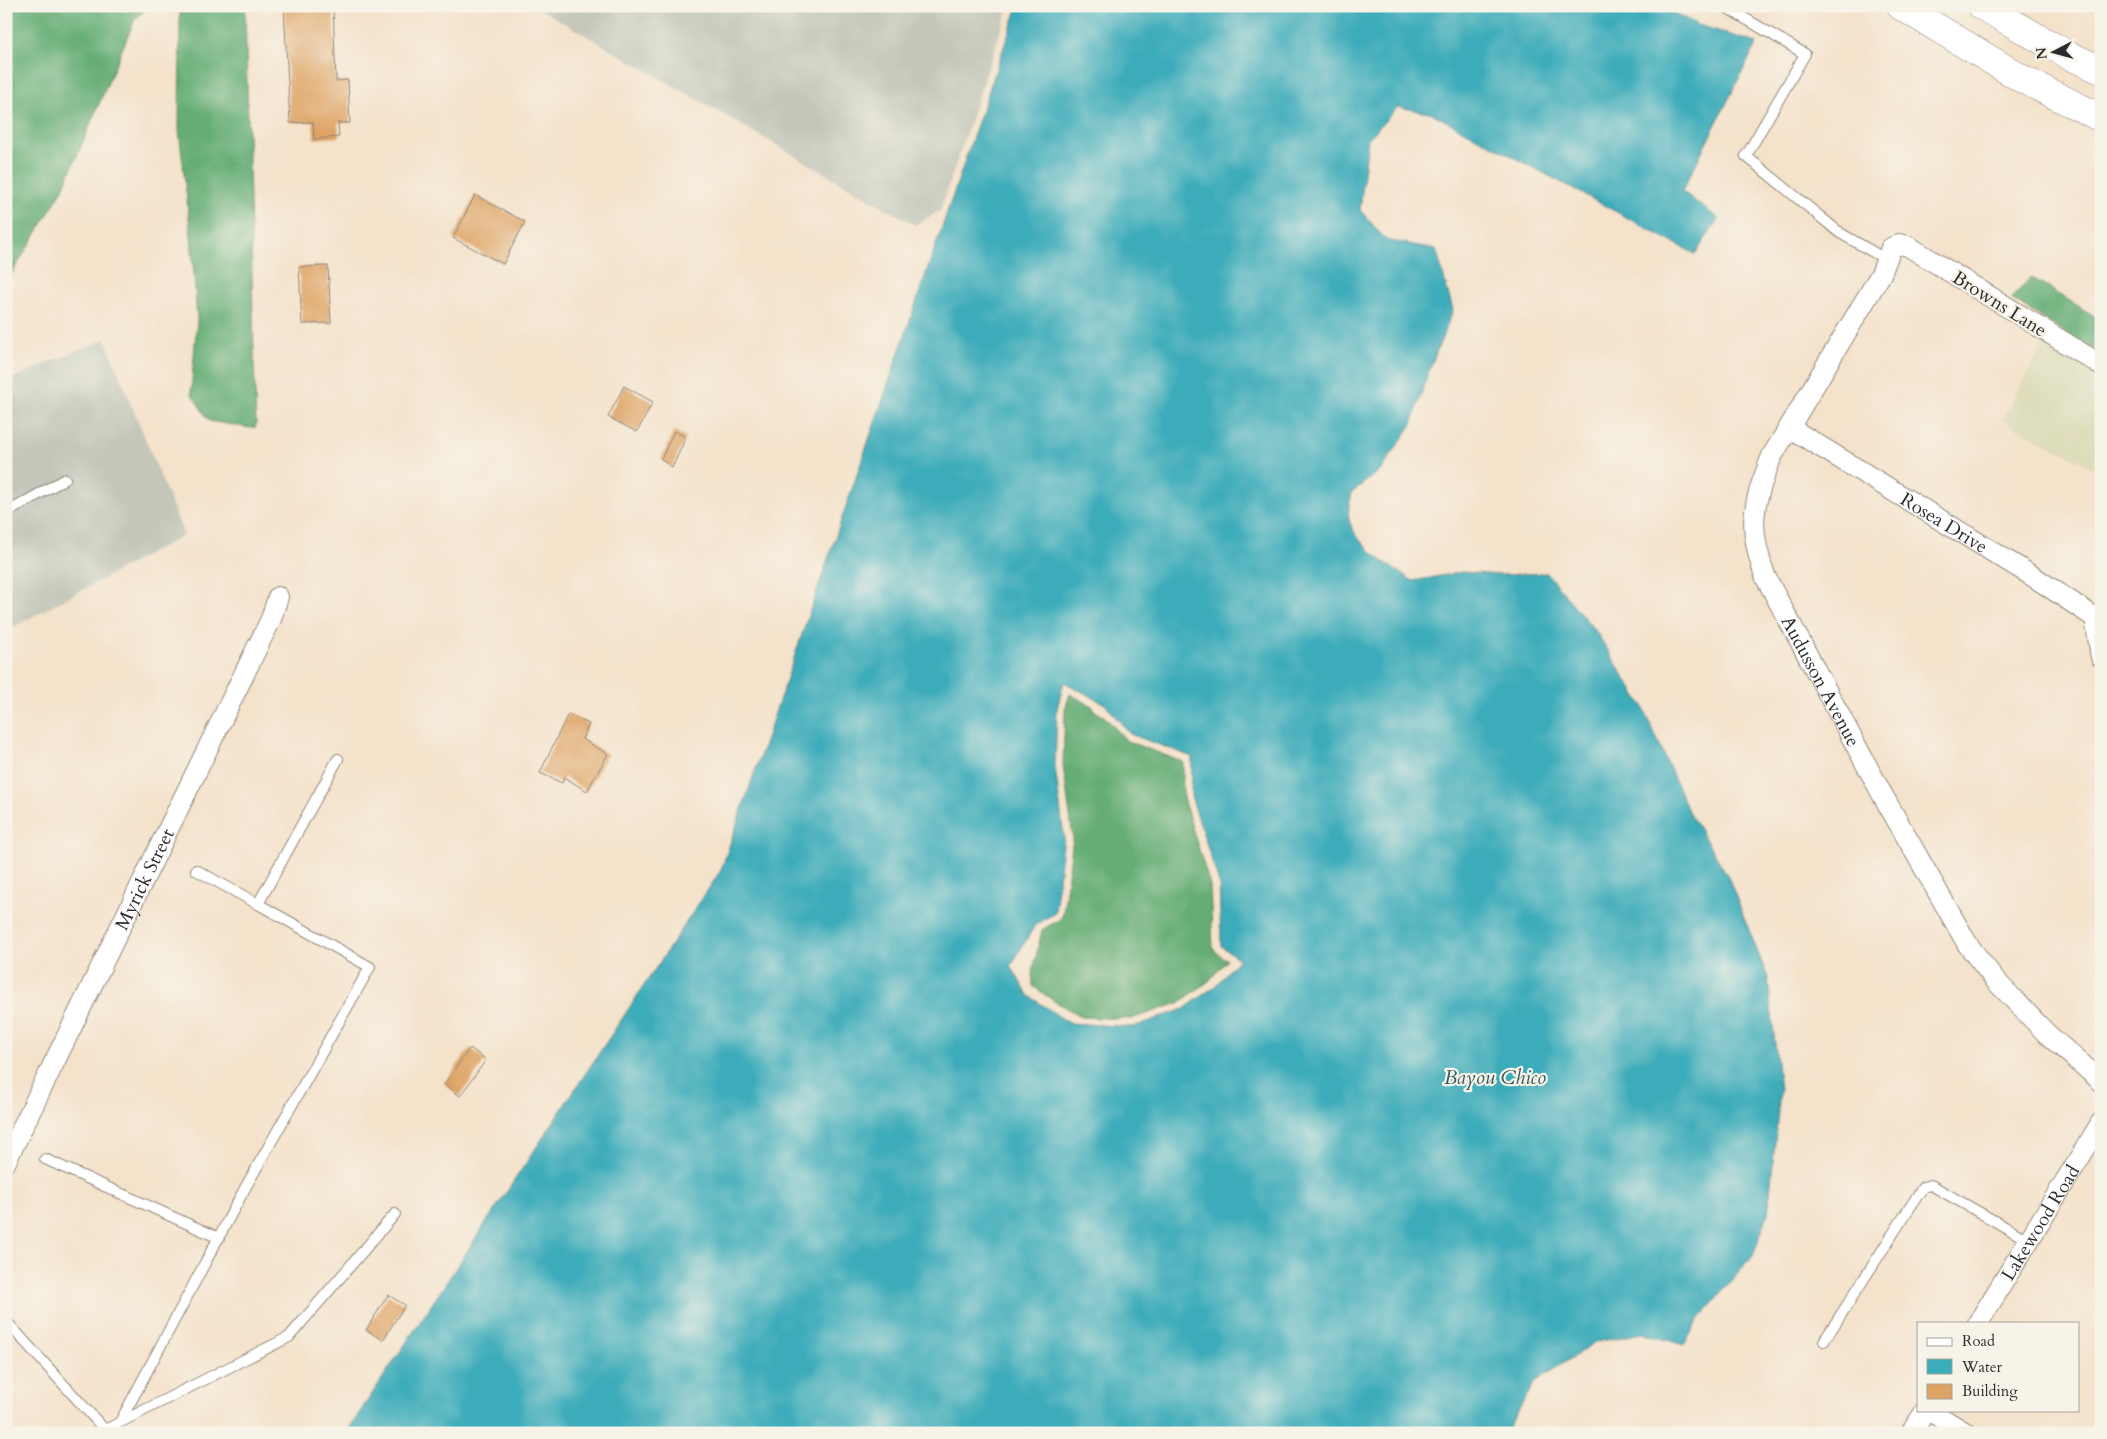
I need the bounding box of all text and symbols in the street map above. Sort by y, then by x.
north arrow [2030,28,2080,78]
text: N [2031,46,2052,60]
street label: Browns Lane [1947,265,2052,343]
street label: Rosea Drive [1895,487,1992,560]
street label: Audusson Avenue [1775,611,1866,751]
street label: Myrick Street [109,824,181,934]
water label: Bayou Chico [1444,1064,1546,1091]
street label: Lakewood Road [1995,1160,2086,1286]
legend [1917,1322,2080,1412]
text: Road [1962,1331,1995,1351]
text: Water [1961,1357,2003,1377]
text: Building [1962,1381,2018,1401]

